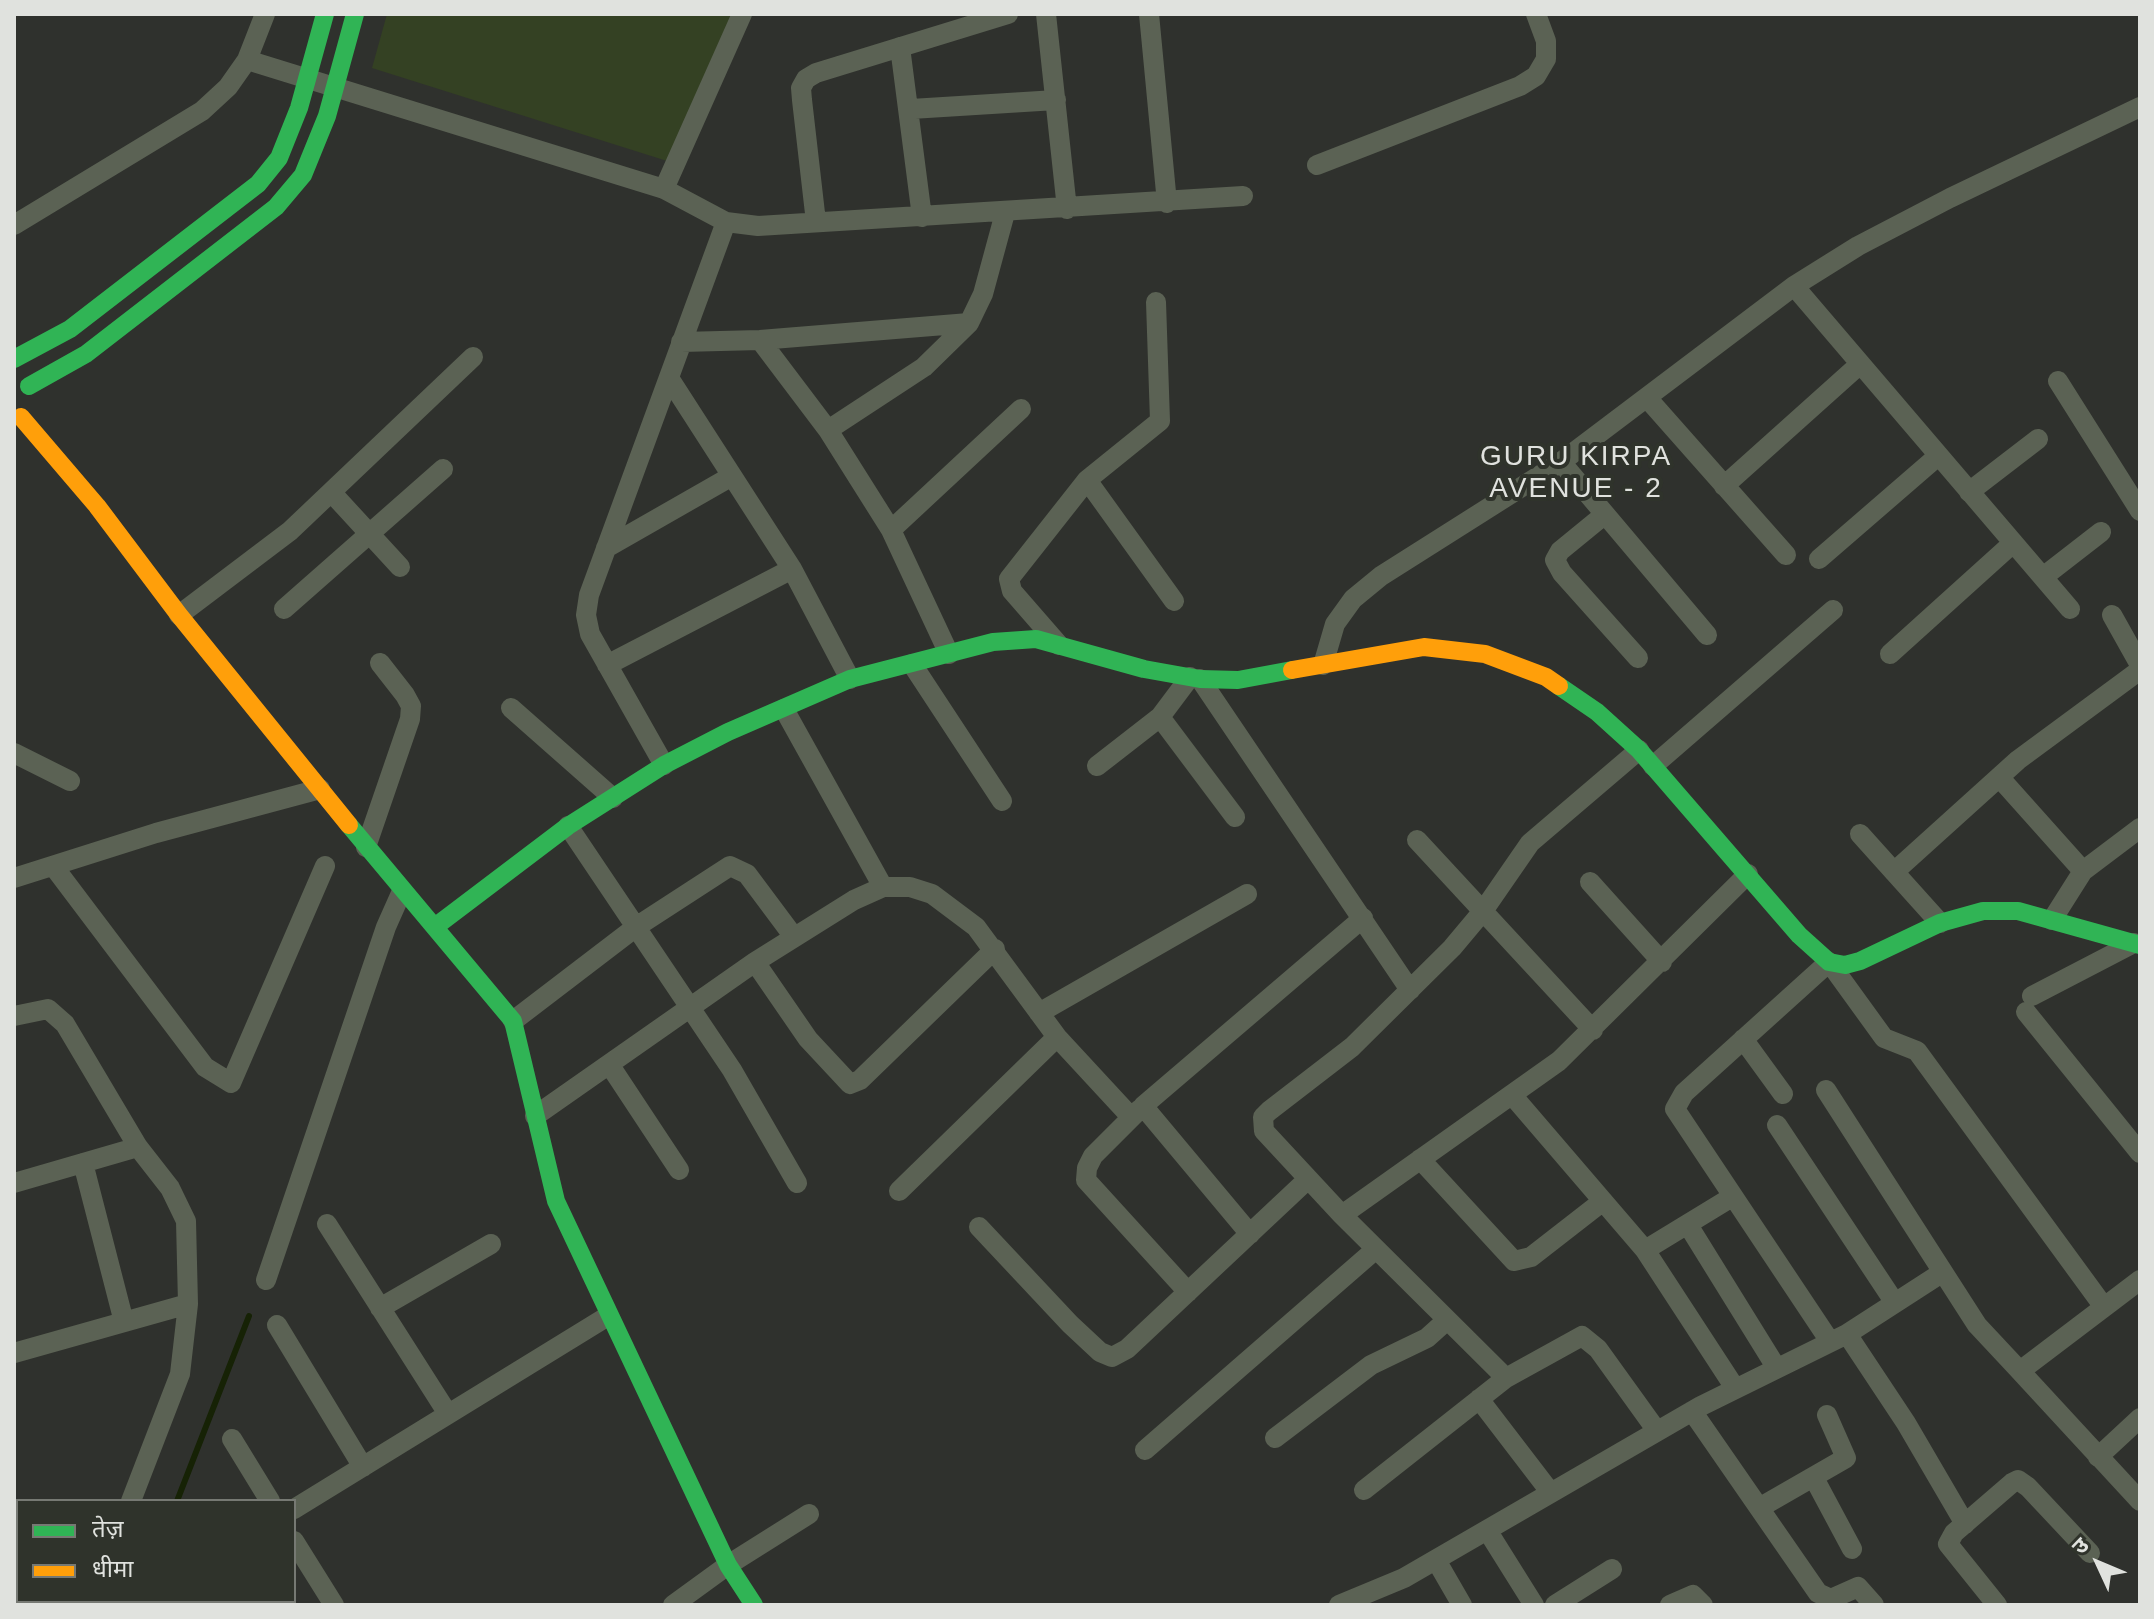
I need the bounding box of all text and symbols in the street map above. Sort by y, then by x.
district label: GURU KIRPA AVENUE - 2 [1480,440,1672,506]
legend [16,1499,296,1603]
text: तेज़ [92,1515,124,1542]
north arrow [2058,1523,2138,1603]
text: उ [2067,1533,2094,1559]
text: धीमा [92,1555,134,1582]

